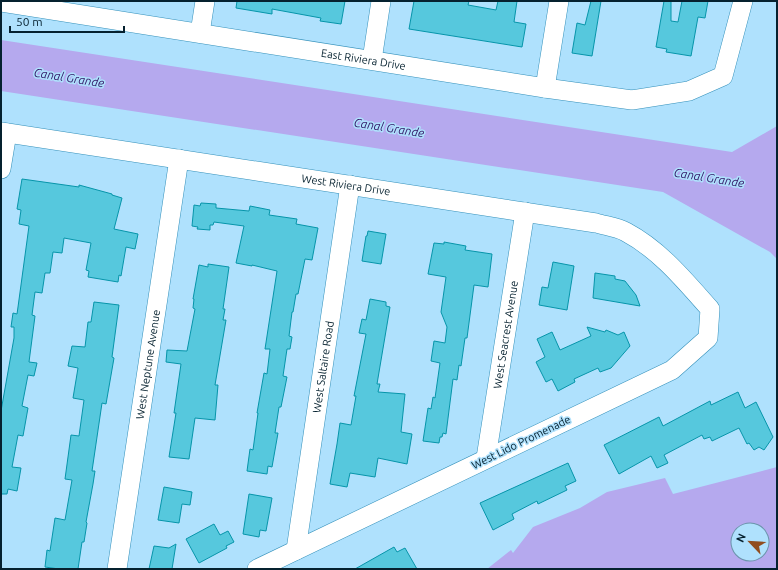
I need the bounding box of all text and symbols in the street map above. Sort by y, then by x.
scale bar [10,8,124,34]
text: 50 m [16,15,43,28]
street label: East Riviera Drive [320,47,407,72]
water label: Canal Grande [33,66,105,90]
water label: Canal Grande [353,116,425,140]
water label: Canal Grande [673,166,745,190]
street label: West Riviera Drive [301,172,391,197]
street label: West Seacrest Avenue [491,280,520,389]
street label: West Neptune Avenue [134,309,162,420]
street label: West Saltaire Road [310,320,336,414]
street label: West Lido Promenade [470,413,572,471]
north arrow [730,522,770,562]
text: N [734,532,748,544]

